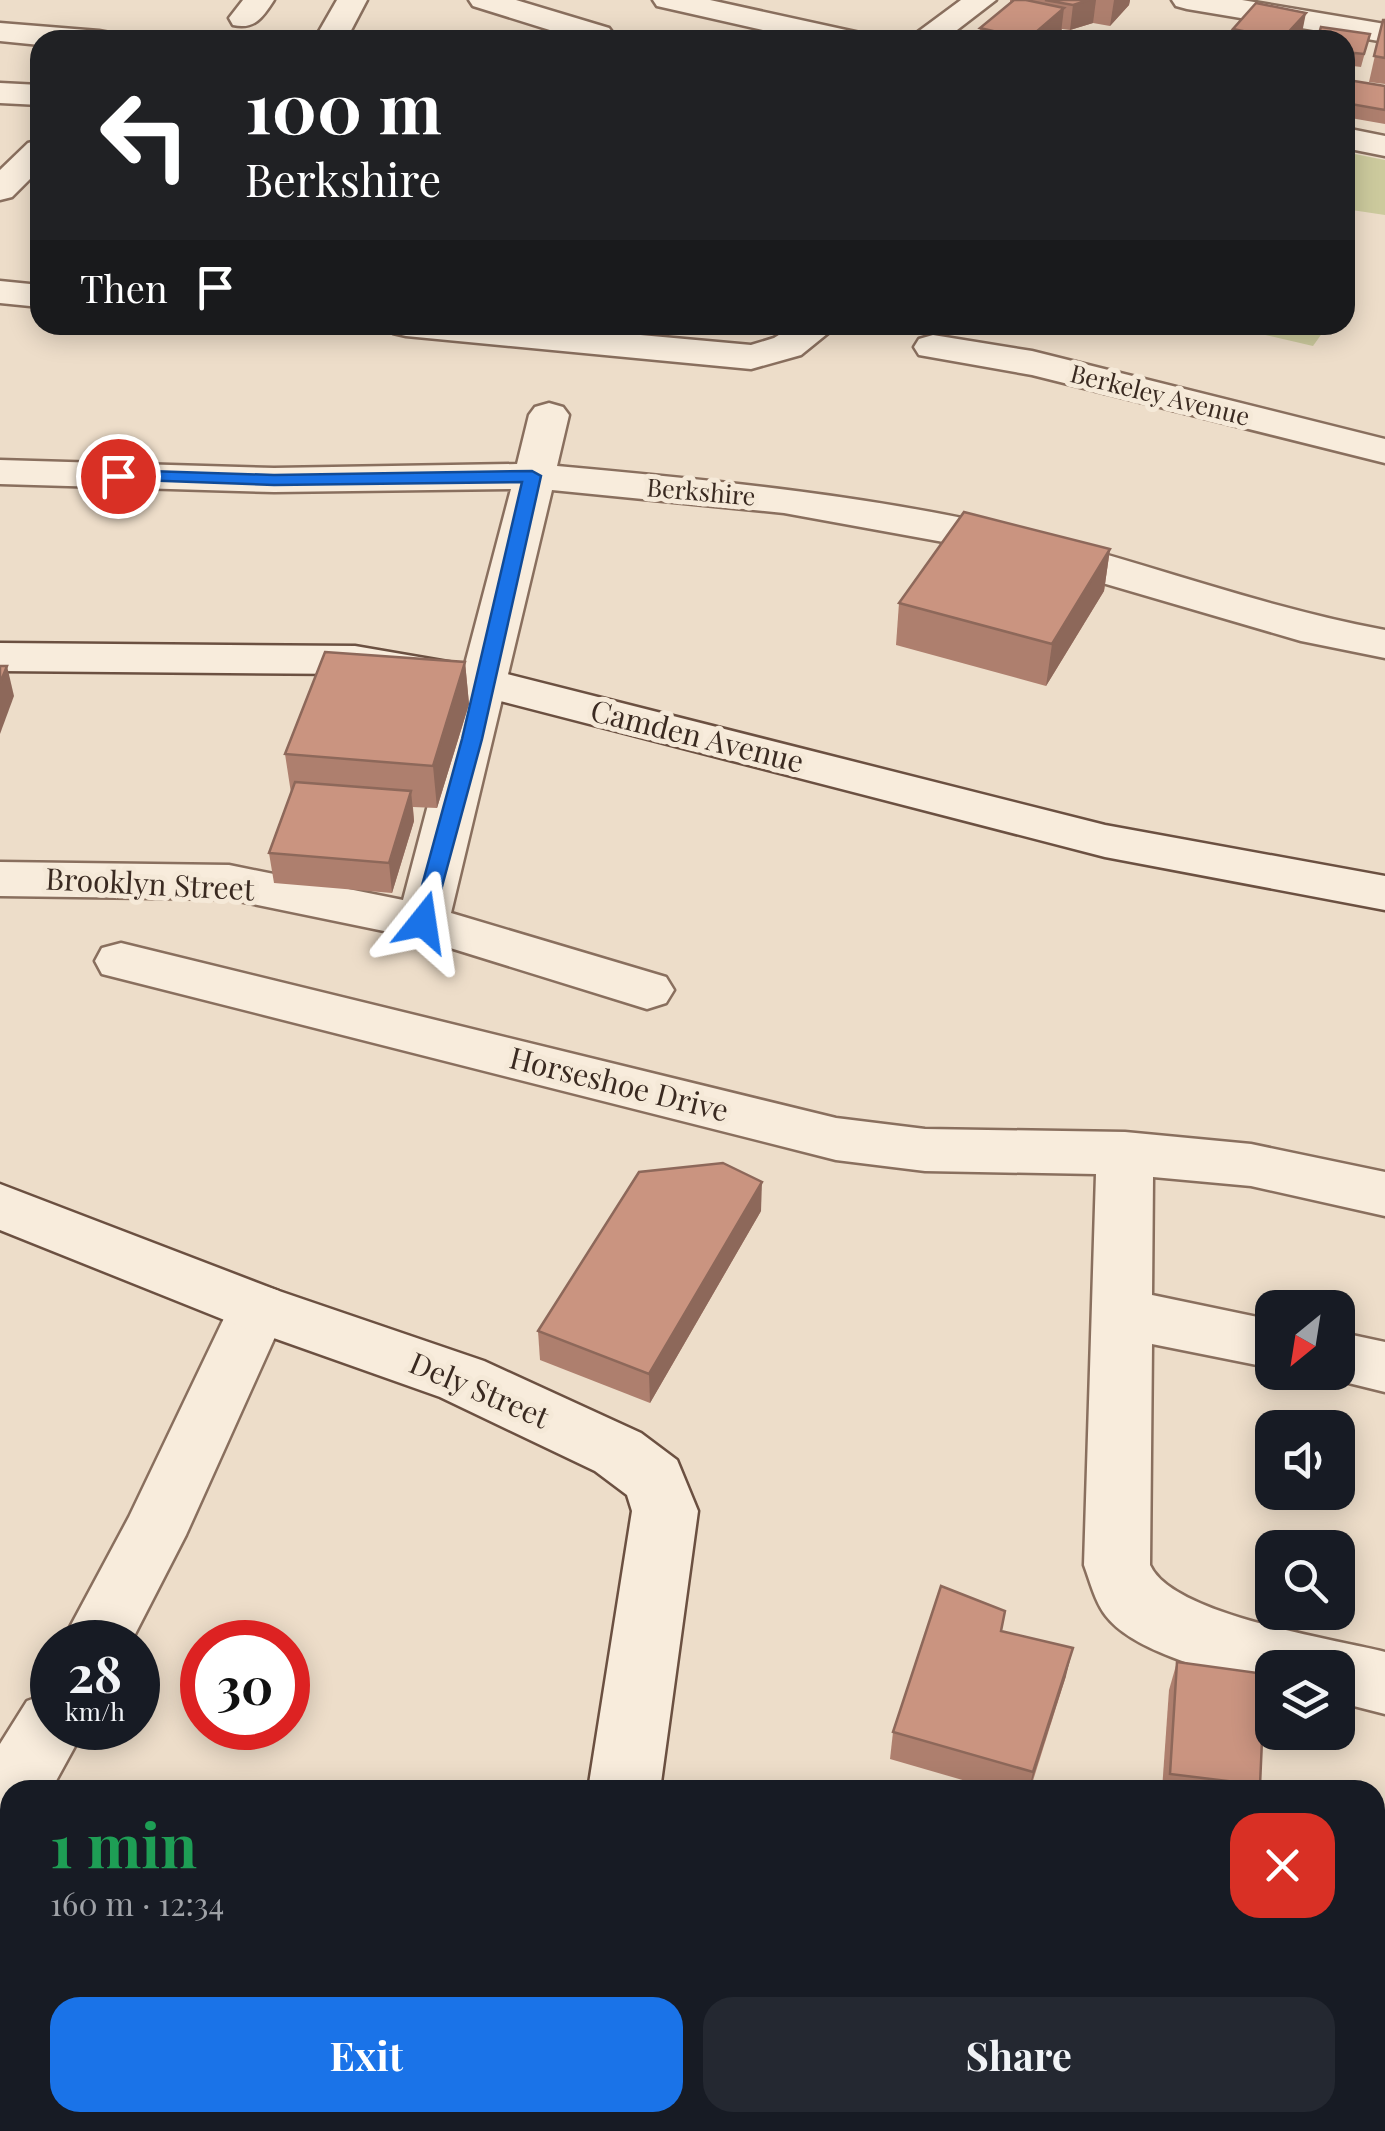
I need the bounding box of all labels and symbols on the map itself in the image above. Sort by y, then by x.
street label: Berkeley Avenue [1067,355,1253,432]
pin [76,434,161,519]
street label: Berkshire [645,469,757,512]
street label: Camden Avenue [587,689,808,781]
street label: Brooklyn Street [45,858,256,908]
position arrow [371,870,475,974]
street label: Horseshoe Drive [506,1037,733,1130]
north arrow [1255,1290,1355,1390]
street label: Dely Street [404,1342,556,1437]
speed limit sign: 30 [180,1620,310,1750]

